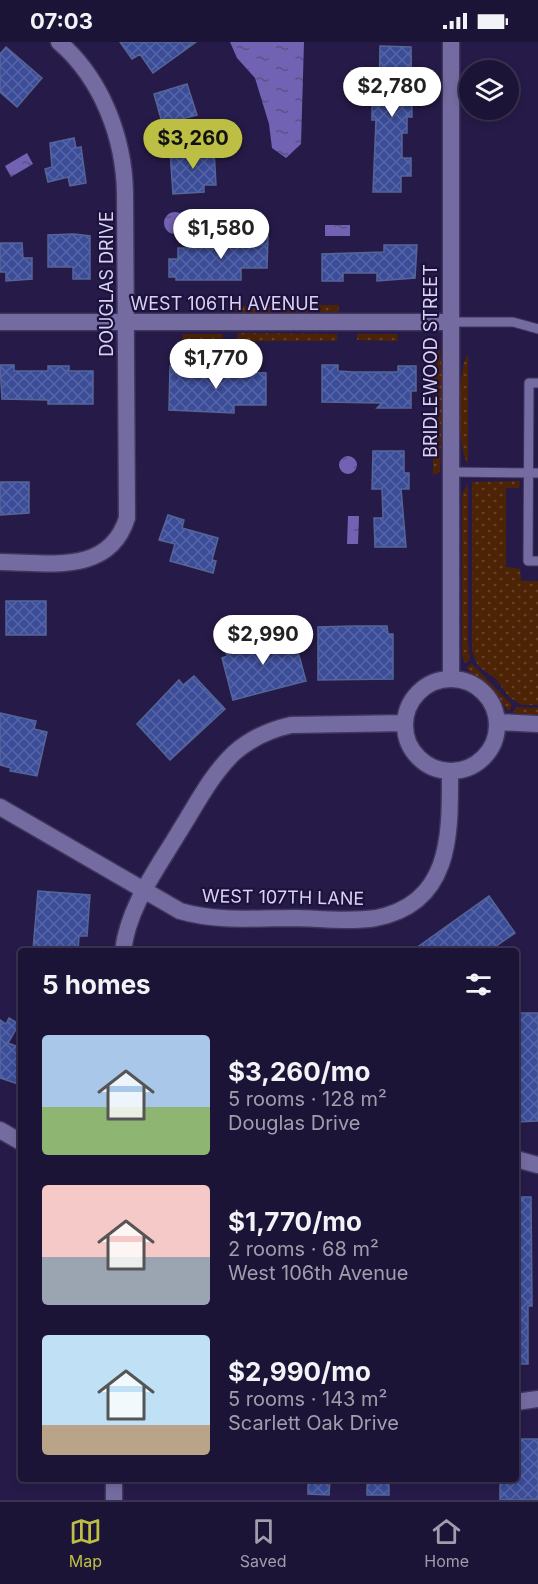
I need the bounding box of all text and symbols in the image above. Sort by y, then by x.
text: 07:03 [30,8,93,34]
map controls [459,60,519,120]
button: layers [459,60,519,120]
pin: $2,780 [343,67,441,118]
text: $2,780 [357,74,427,98]
pin: $3,260 [144,119,242,170]
text: $3,260 [157,126,229,150]
pin: $1,580 [172,209,270,260]
street label: DOUGLAS DRIVE [96,211,117,357]
text: $1,580 [187,216,255,240]
street label: BRIDLEWOOD STREET [420,264,441,458]
street label: WEST 106TH AVENUE [131,293,319,314]
pin: $1,770 [167,339,265,390]
text: $1,770 [184,346,248,370]
pin: $2,990 [214,615,312,666]
text: $2,990 [227,622,299,646]
street label: WEST 107TH LANE [202,885,364,909]
icon: filters [462,968,495,1001]
text: 5 homes [42,969,151,1000]
text: $3,260/mo [228,1056,371,1087]
icon: home [90,1059,162,1131]
text: 5 rooms · 128 m² [228,1087,387,1111]
text: Douglas Drive [228,1111,360,1135]
text: $1,770/mo [228,1206,362,1237]
icon: home [90,1209,162,1281]
text: 2 rooms · 68 m² [228,1237,379,1261]
text: West 106th Avenue [228,1261,408,1285]
text: $2,990/mo [228,1356,371,1387]
icon: home [90,1359,162,1431]
text: 5 rooms · 143 m² [228,1387,387,1411]
text: Scarlett Oak Drive [228,1411,399,1435]
tab: Map [69,1515,102,1571]
tab: Saved [240,1515,287,1571]
tab: Home [424,1515,469,1571]

